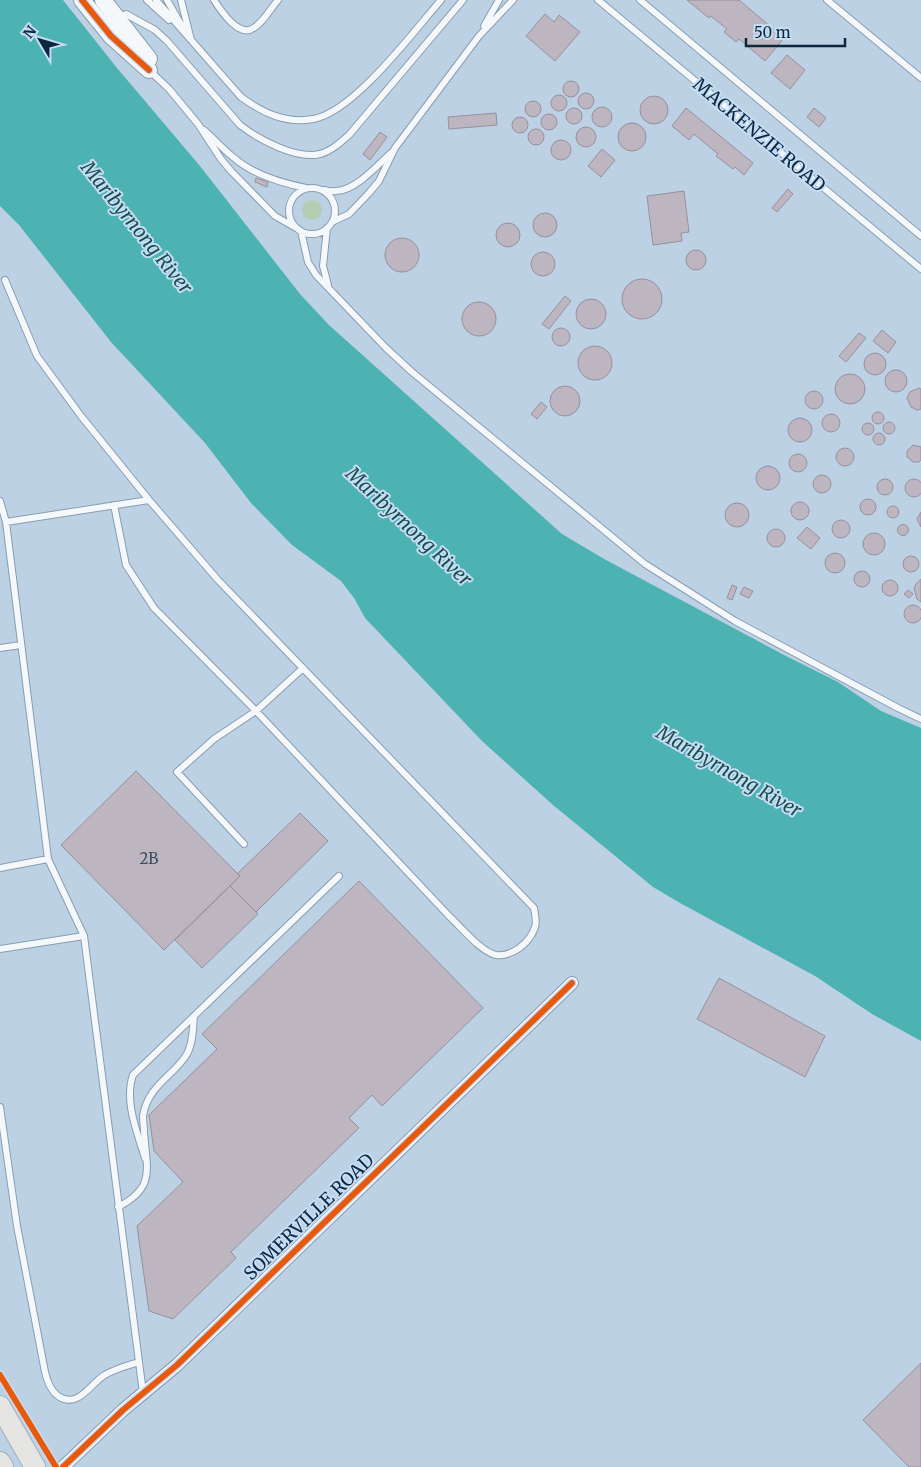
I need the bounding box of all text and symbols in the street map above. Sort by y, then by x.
north arrow [15,15,65,65]
scale bar [746,15,845,47]
text: N [19,22,40,42]
text: 50 m [754,23,791,42]
street label: MACKENZIE ROAD [688,72,830,197]
water label: Maribyrnong River [76,155,198,298]
water label: Maribyrnong River [340,461,477,591]
water label: Maribyrnong River [651,719,806,822]
house number: 2B [140,849,158,868]
street label: SOMERVILLE ROAD [239,1148,379,1285]

